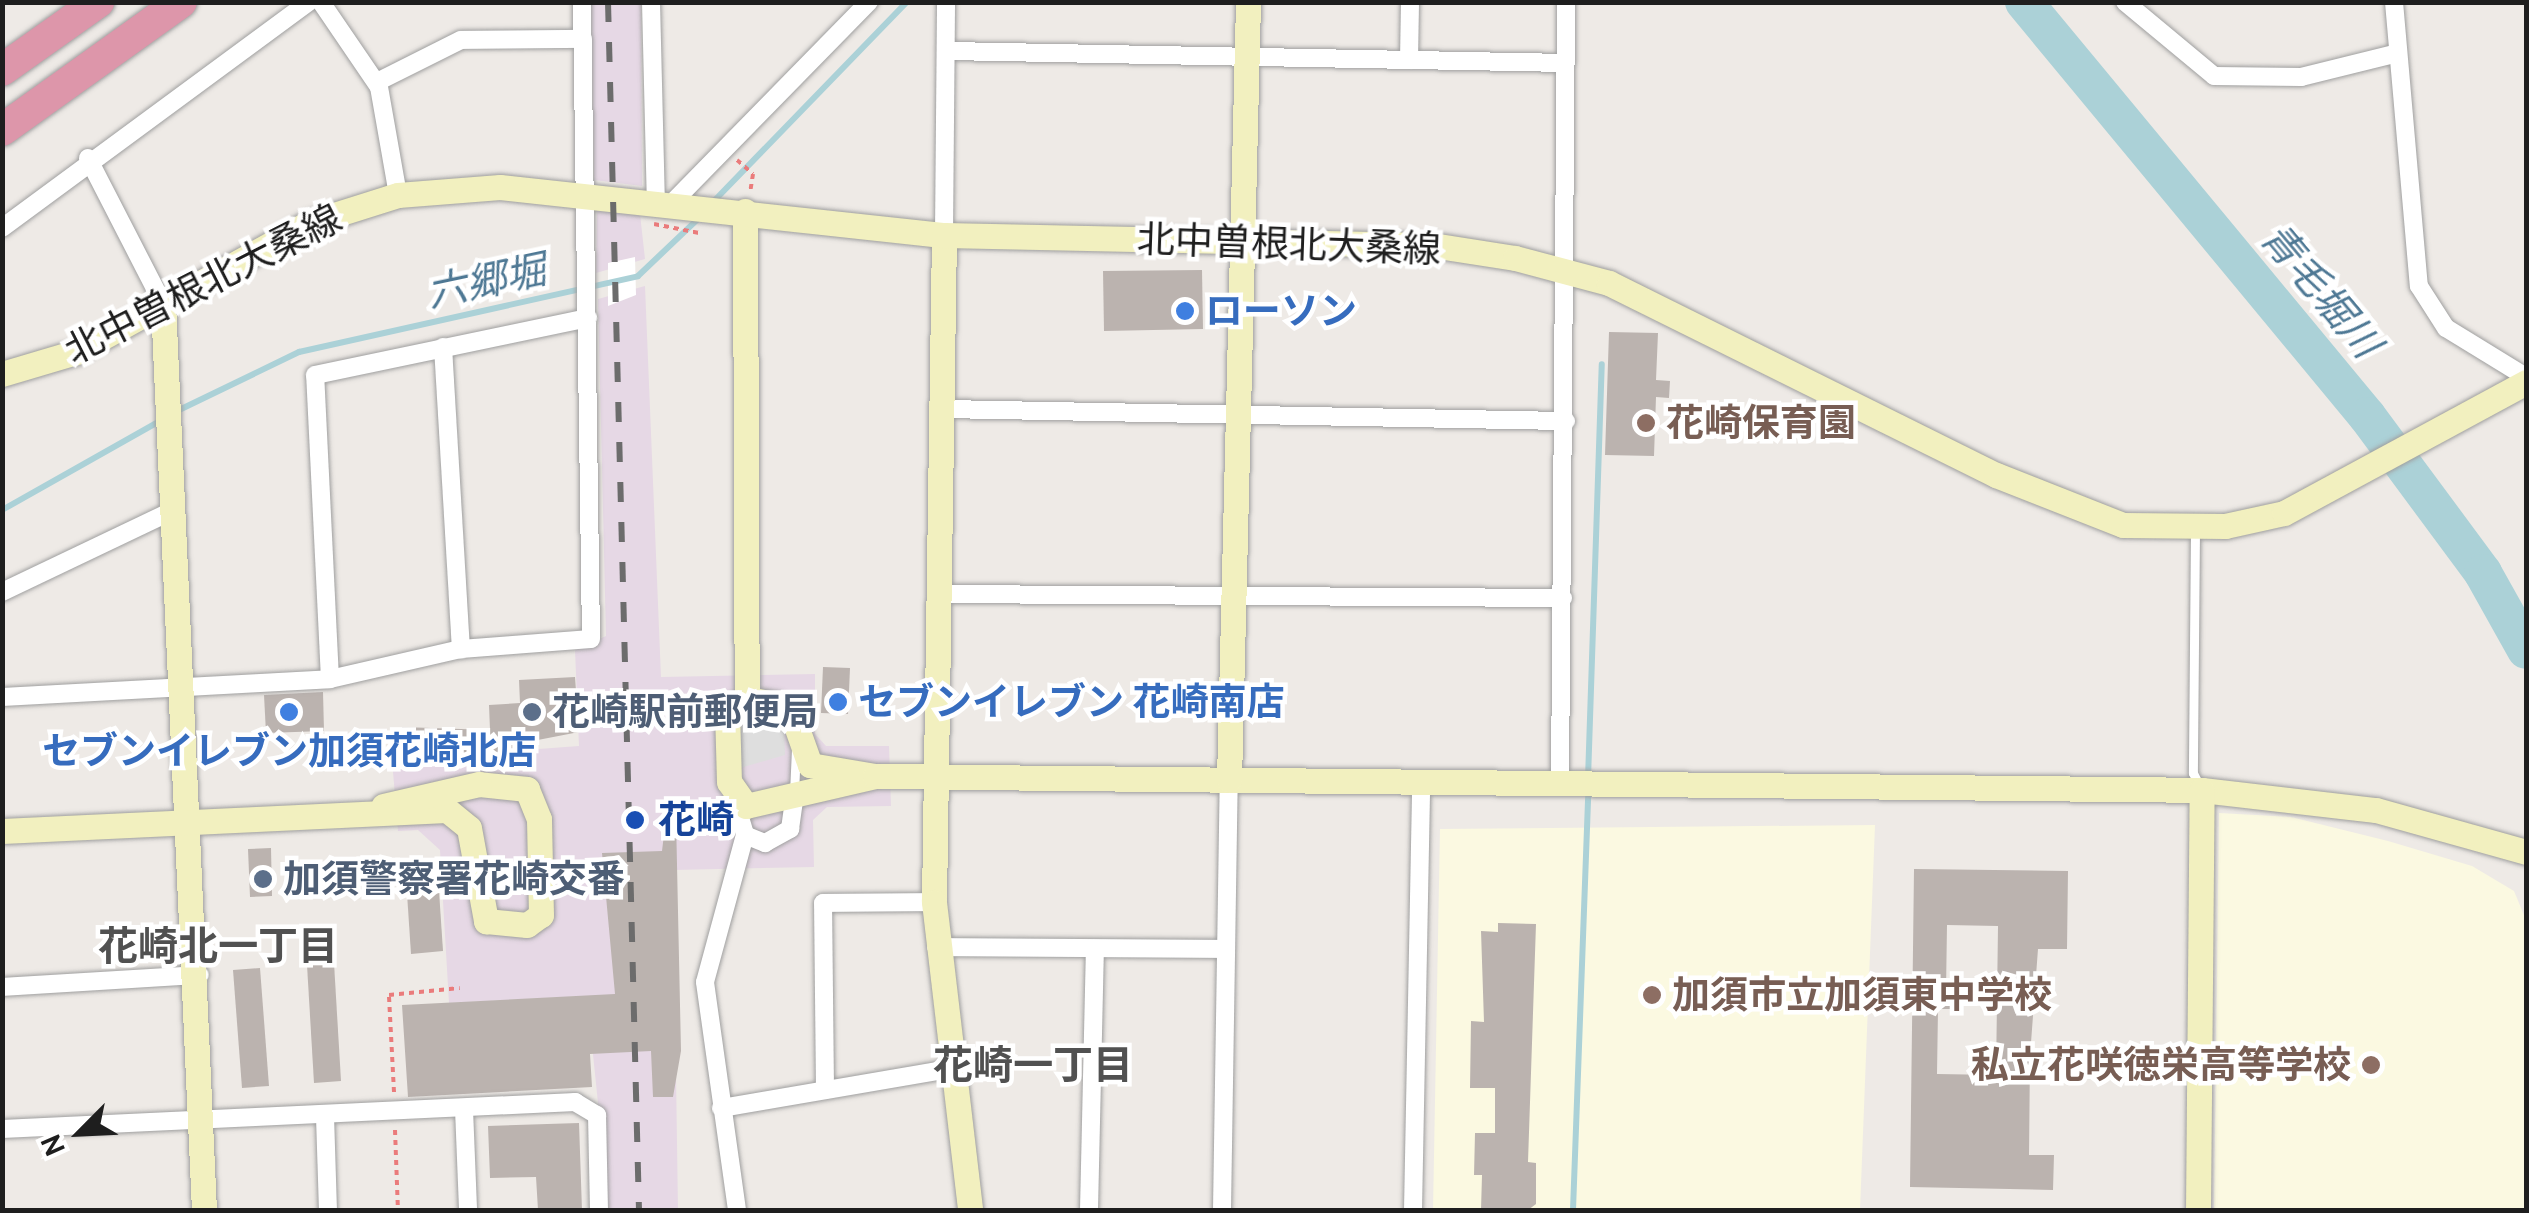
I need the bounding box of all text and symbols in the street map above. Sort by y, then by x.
street label: 北中曽根北大桑線 [57,195,349,373]
water label: 青毛堀川 [2251,213,2391,367]
street label: 北中曽根北大桑線 [1136,216,1442,272]
water label: 六郷堀 [422,245,550,317]
place label: ローソン [1205,288,1357,334]
marker: ローソン [1174,300,1196,322]
place label: 花崎保育園 [1666,400,1856,446]
marker: 花崎保育園 [1635,412,1657,434]
place label: セブンイレブン 花崎南店 [858,679,1285,725]
place label: 花崎駅前郵便局 [552,689,818,735]
marker: セブンイレブン 花崎南店 [827,691,849,713]
marker: セブンイレブン加須花崎北店 [278,701,300,723]
marker: 花崎駅前郵便局 [521,701,543,723]
place label: セブンイレブン加須花崎北店 [42,728,536,774]
place label: 花崎 [658,797,734,843]
marker: 花崎 [622,807,648,833]
place label: 加須警察署花崎交番 [283,856,625,902]
marker: 加須警察署花崎交番 [252,868,274,890]
district label: 花崎北一丁目 [98,922,338,970]
place label: 加須市立加須東中学校 [1672,972,2052,1018]
marker: 加須市立加須東中学校 [1641,984,1663,1006]
district label: 花崎一丁目 [933,1041,1133,1089]
place label: 私立花咲徳栄高等学校 [1971,1042,2351,1088]
marker: 私立花咲徳栄高等学校 [2360,1054,2382,1076]
north arrow [30,1083,130,1183]
text: N [33,1129,72,1161]

